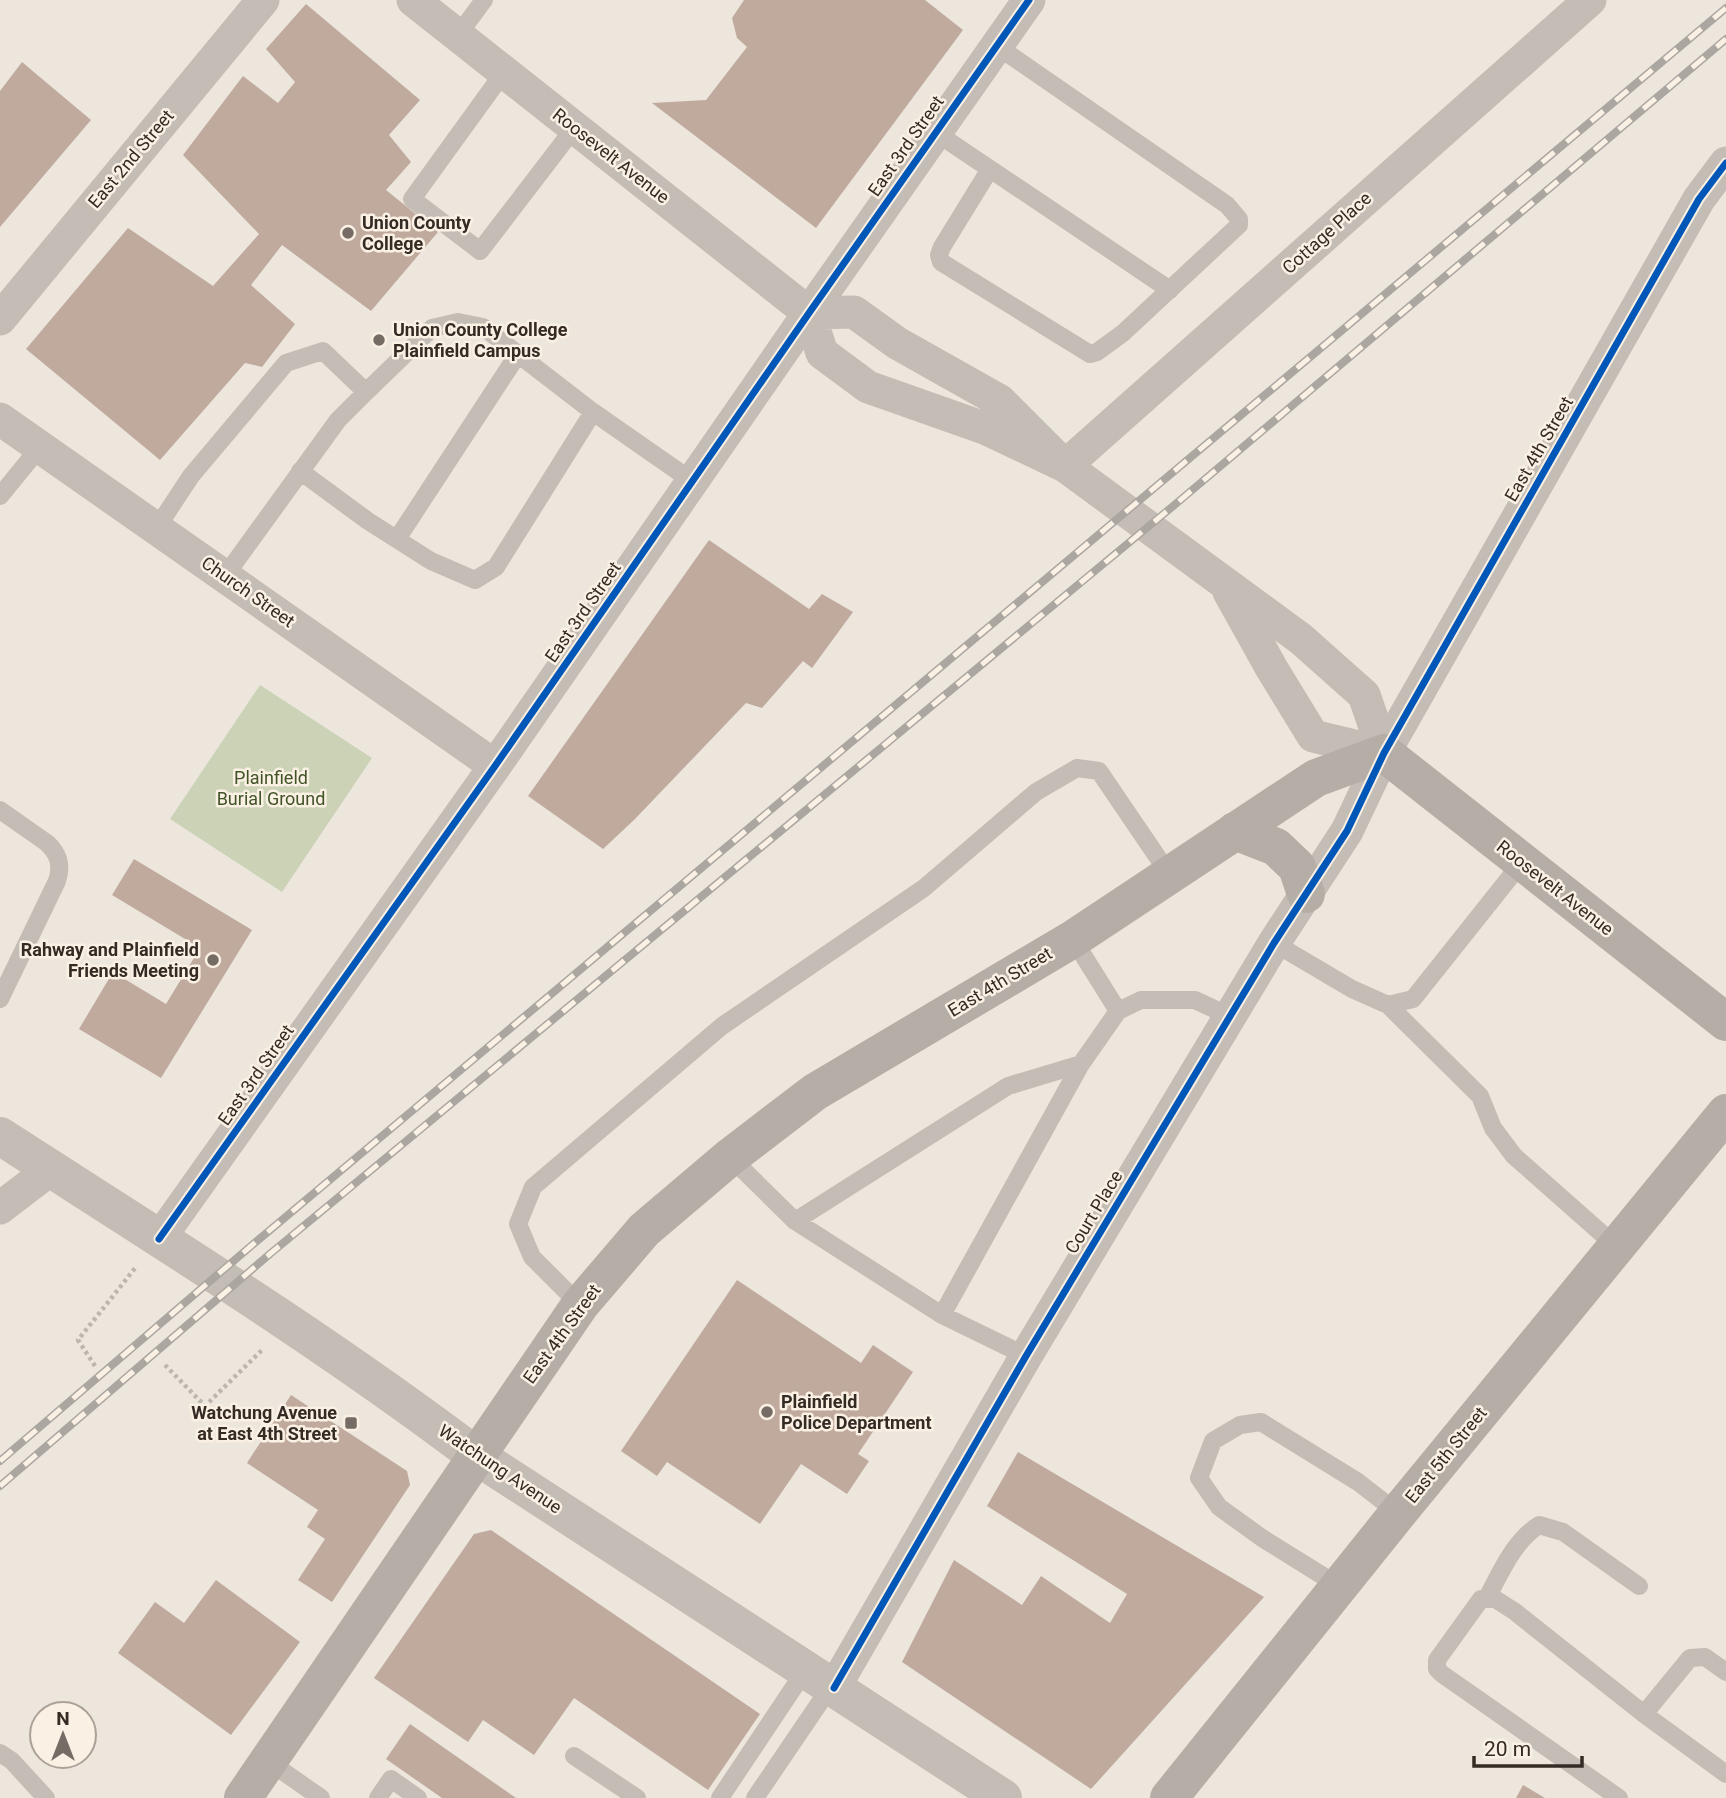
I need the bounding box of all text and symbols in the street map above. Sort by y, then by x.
street label: East 3rd Street [863,91,948,200]
street label: Roosevelt Avenue [549,104,674,208]
street label: East 2nd Street [83,105,178,212]
street label: Cottage Place [1278,187,1375,278]
place label: Union County College [362,212,472,254]
marker: Union County College [340,225,356,241]
place label: Union County College Plainfield Campus [393,319,568,361]
marker: Union County College Plainfield Campus [371,332,387,348]
street label: East 4th Street [1500,393,1577,505]
street label: Church Street [198,552,299,631]
street label: East 3rd Street [540,557,625,666]
park label: Plainfield Burial Ground [217,767,325,809]
street label: Roosevelt Avenue [1493,836,1618,940]
place label: Rahway and Plainfield Friends Meeting [21,939,199,981]
street label: East 4th Street [944,942,1056,1021]
marker: Rahway and Plainfield Friends Meeting [205,952,221,968]
street label: East 3rd Street [213,1020,298,1129]
street label: Court Place [1061,1166,1127,1257]
street label: East 4th Street [519,1280,605,1387]
place label: Plainfield Police Department [781,1391,932,1433]
place label: Watchung Avenue at East 4th Street [191,1402,337,1444]
street label: East 5th Street [1400,1402,1491,1507]
marker: Plainfield Police Department [759,1404,775,1420]
marker: Watchung Avenue at East 4th Street [343,1415,359,1431]
street label: Watchung Avenue [435,1420,566,1518]
north arrow [28,1700,98,1770]
text: N [56,1707,70,1730]
scale bar [1474,1724,1582,1768]
text: 20 m [1484,1737,1531,1761]

